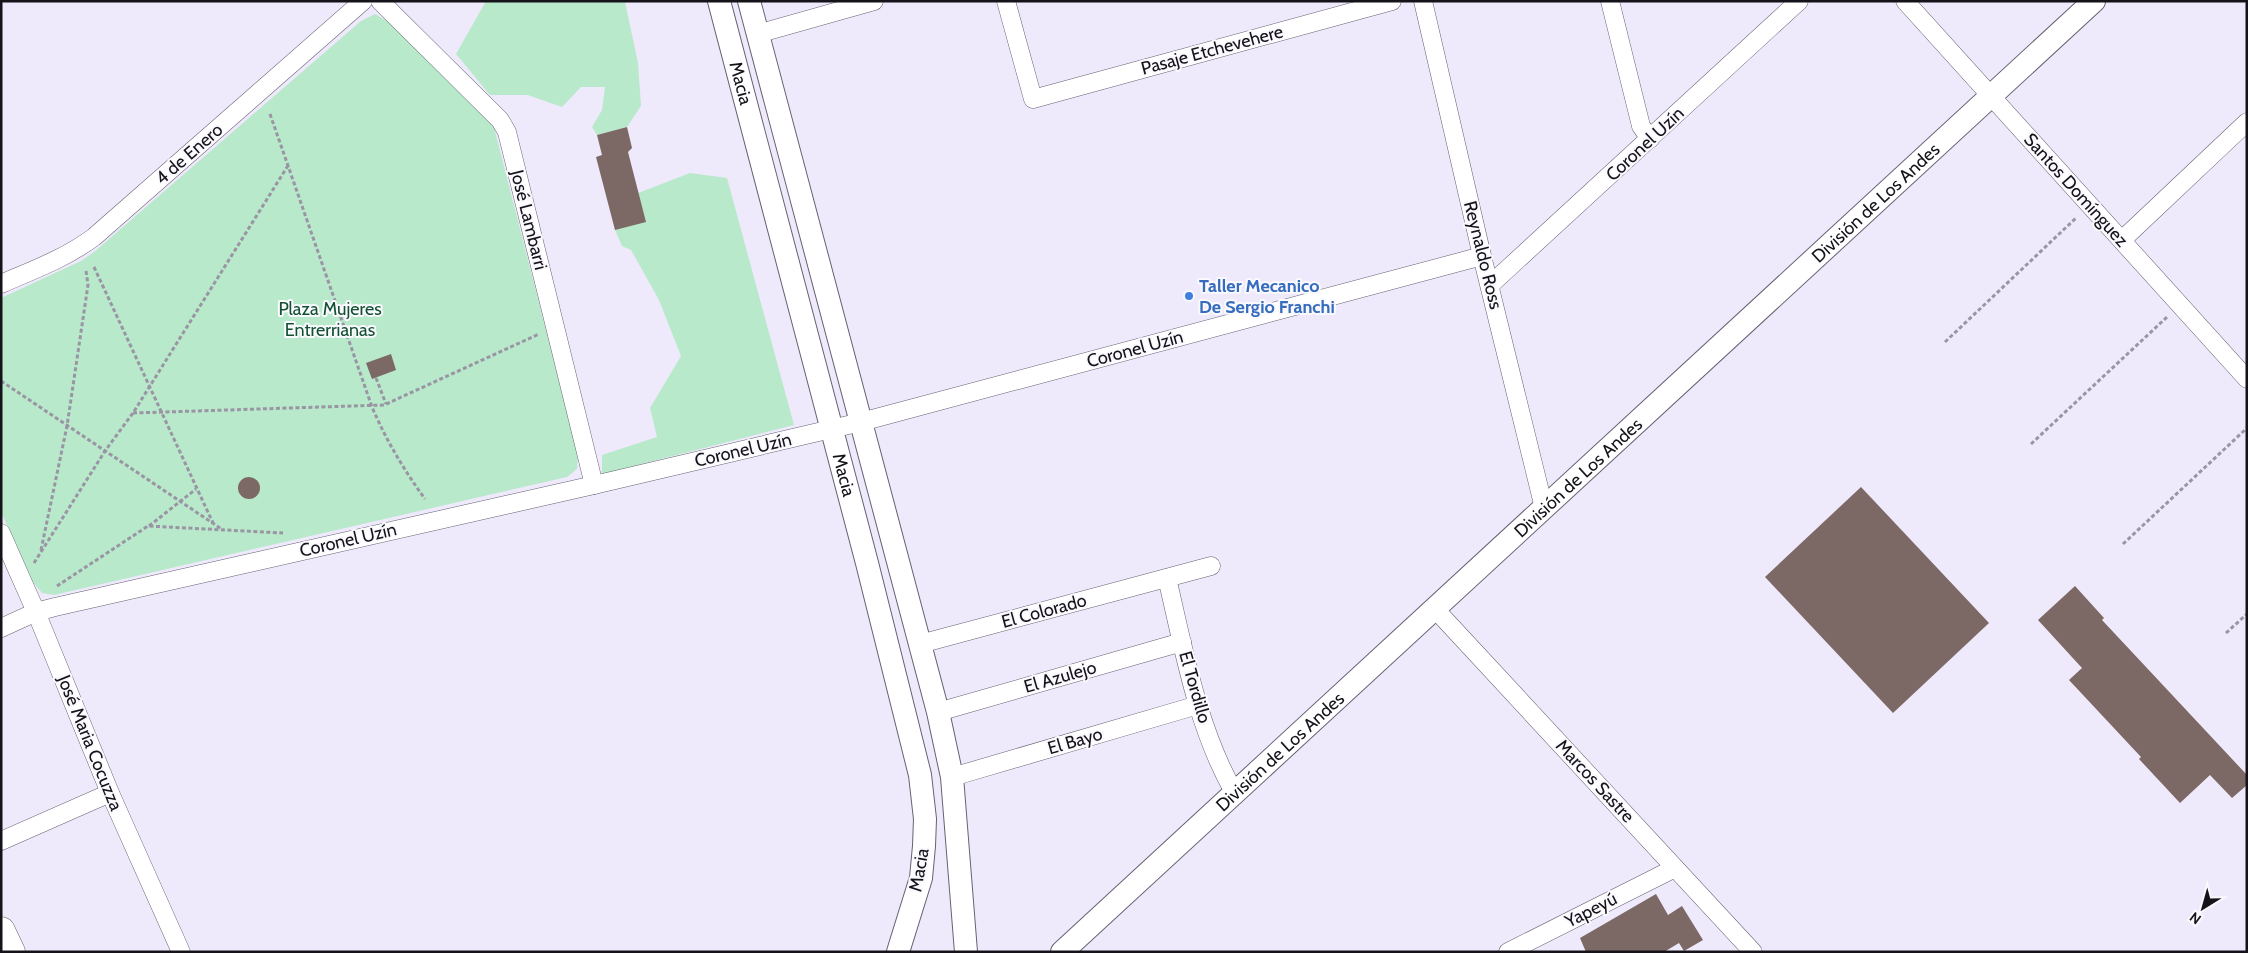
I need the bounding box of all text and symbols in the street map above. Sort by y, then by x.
street label: Pasaje Etchevehere [1139,20,1285,80]
street label: Macia [724,59,757,108]
street label: Coronel Uzín [1601,102,1689,186]
street label: 4 de Enero [151,119,227,189]
street label: Santos Domínguez [2019,129,2133,252]
street label: División de Los Andes [1807,139,1944,268]
street label: José Lambarri [506,167,552,272]
street label: Reynaldo Ross [1459,199,1507,311]
place label: Taller Mecanico De Sergio Franchi [1199,275,1335,318]
marker: Taller Mecanico De Sergio Franchi [1183,290,1195,302]
park label: Plaza Mujeres Entrerrianas [278,298,382,341]
street label: Coronel Uzín [1084,326,1186,372]
street label: División de Los Andes [1510,413,1647,542]
street label: Coronel Uzín [692,428,794,472]
street label: Macia [828,451,860,499]
street label: Coronel Uzín [297,518,399,562]
street label: El Colorado [999,589,1089,633]
street label: El Tordillo [1174,648,1216,726]
street label: El Azulejo [1021,656,1099,698]
street label: José Maria Cocuzza [52,671,127,814]
street label: División de Los Andes [1212,688,1349,816]
street label: El Bayo [1045,723,1105,759]
street label: Marcos Sastre [1551,735,1639,827]
street label: Macia [904,846,934,893]
north arrow [2178,883,2228,933]
street label: Yapeyú [1560,888,1621,933]
text: N [2186,908,2205,929]

